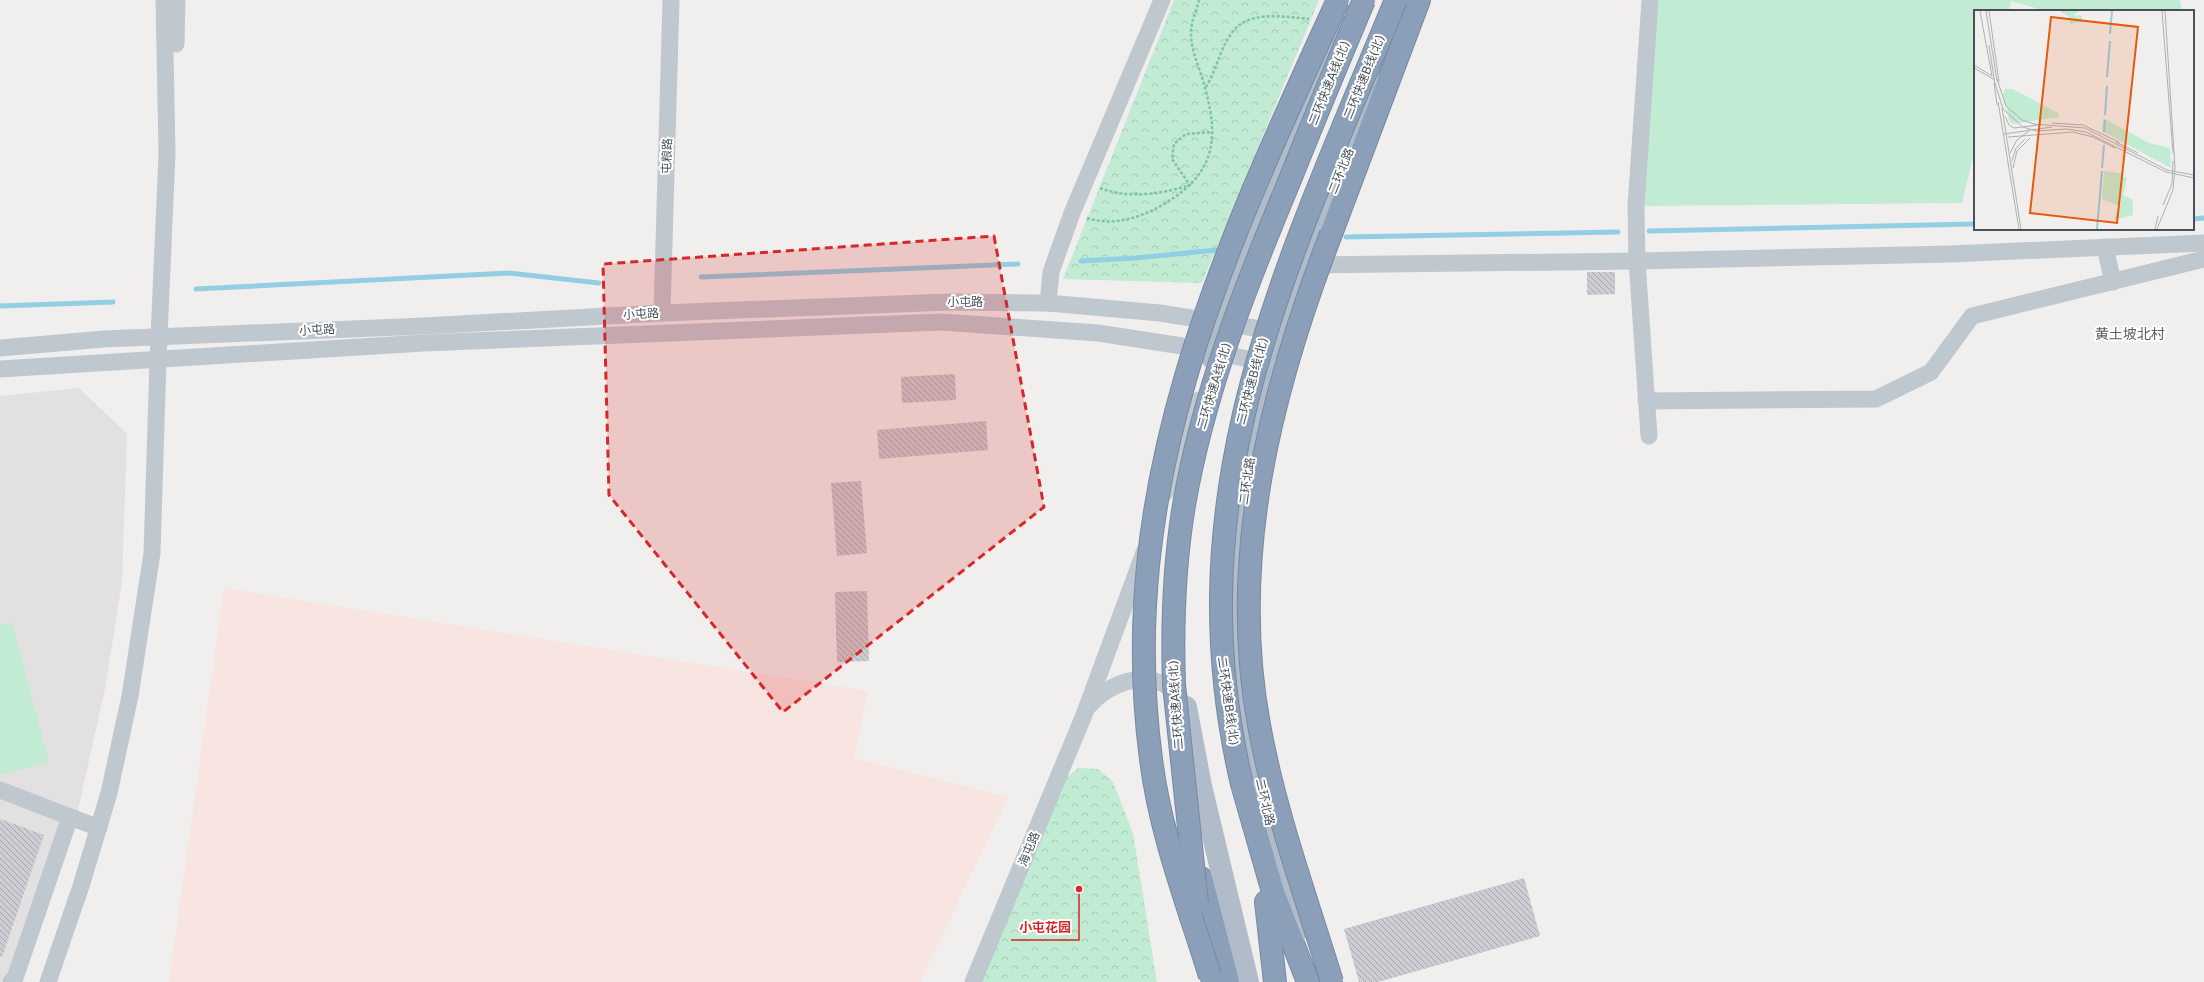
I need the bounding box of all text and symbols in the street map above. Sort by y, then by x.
inset map [1974,10,2194,230]
street label: 二环快速B线(北) [1341,33,1387,121]
street label: 二环快速A线(北) [1306,39,1352,127]
street label: 屯粮路 [659,138,675,174]
street label: 二环北路 [1326,146,1356,196]
street label: 小屯路 [947,295,983,309]
street label: 小屯路 [623,306,659,322]
street label: 小屯路 [299,322,335,338]
district label: 黄土坡北村 [2095,326,2165,342]
street label: 二环快速B线(北) [1234,336,1270,426]
street label: 二环快速A线(北) [1194,341,1234,431]
street label: 二环北路 [1237,456,1257,506]
street label: 二环快速B线(北) [1215,656,1241,746]
street label: 二环快速A线(北) [1166,660,1186,750]
street label: 二环北路 [1253,777,1277,827]
street label: 海屯路 [1016,830,1042,868]
callout: 小屯花园 [1011,915,1079,940]
text: 小屯花园 [1019,920,1071,935]

